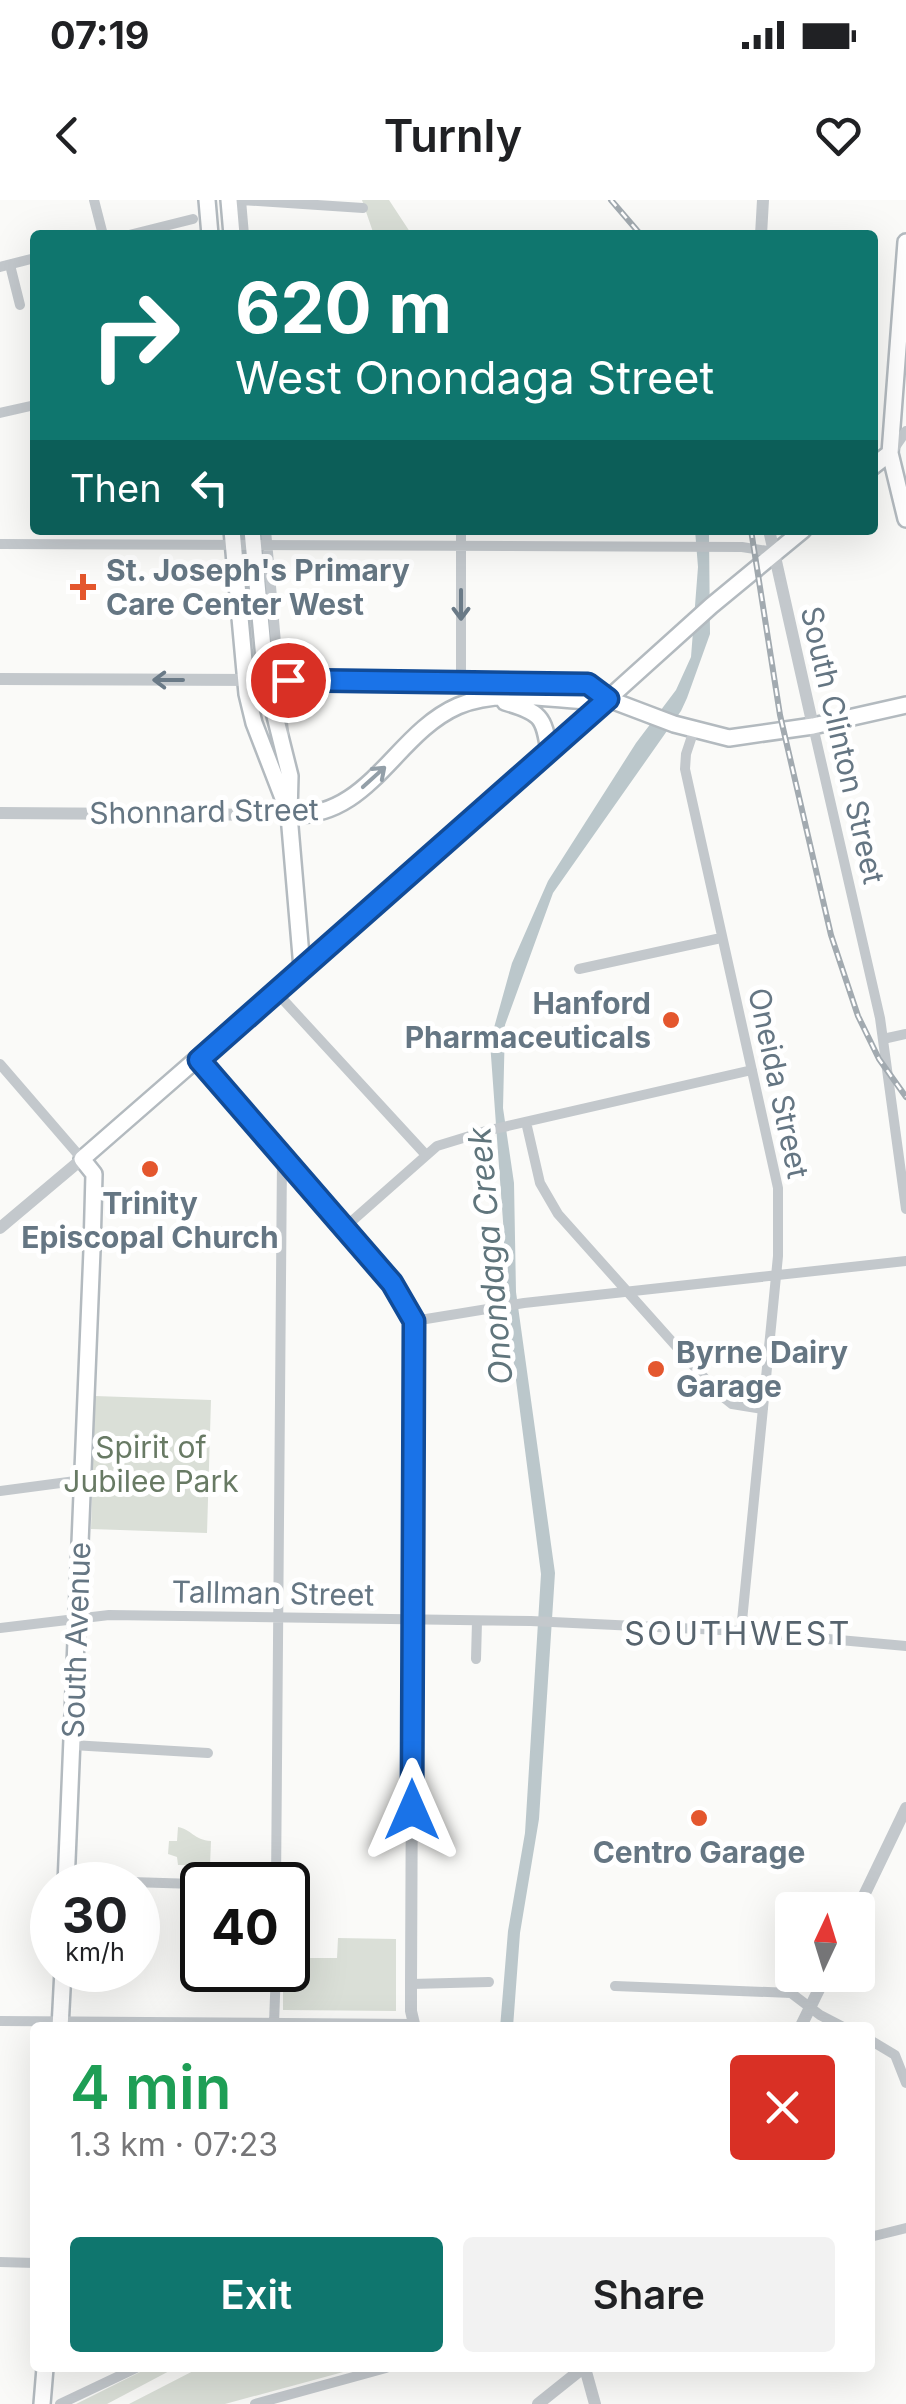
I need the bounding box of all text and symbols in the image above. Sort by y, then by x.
text: 07:19 [50,12,149,58]
icon: back [40,108,95,163]
text: Turnly [384,108,522,163]
icon: heart [811,108,866,163]
text: 620 m [235,265,452,350]
icon: right [70,270,200,400]
text: West Onondaga Street [235,350,714,405]
icon: left [182,460,237,515]
text: Then [70,465,162,511]
place label: St. Joseph's Primary Care Center West [106,552,410,622]
marker: St. Joseph's Primary Care Center West [70,574,96,600]
one-way arrow [452,588,470,621]
street label: South Clinton Street [794,603,892,887]
pin [246,638,331,723]
icon: arrive [261,653,316,708]
one-way arrow [153,671,185,690]
one-way arrow [361,766,386,789]
street label: Shonnard Street [89,791,319,831]
place label: Hanford Pharmaceuticals [405,985,651,1055]
street label: Oneida Street [741,985,817,1182]
marker: Hanford Pharmaceuticals [660,1009,682,1031]
water label: Onondaga Creek [459,1124,521,1386]
marker: Trinity Episcopal Church [139,1158,161,1180]
place label: Trinity Episcopal Church [21,1185,279,1255]
place label: Byrne Dairy Garage [676,1334,848,1404]
marker: Byrne Dairy Garage [645,1358,667,1380]
park label: Spirit of Jubilee Park [63,1429,239,1499]
street label: South Avenue [55,1541,97,1739]
street label: Tallman Street [171,1573,375,1613]
district label: SOUTHWEST [624,1614,852,1653]
position arrow [360,1758,464,1862]
marker: Centro Garage [688,1807,710,1829]
place label: Centro Garage [593,1834,805,1870]
speed limit sign: 40 [180,1862,310,1992]
text: 30 [62,1885,128,1945]
north arrow [775,1892,875,1992]
map controls [775,1892,875,1992]
text: km/h [65,1937,125,1967]
text: 4 min [70,2051,232,2123]
button: close [730,2055,835,2160]
text: 1.3 km · 07:23 [70,2125,278,2164]
button: Exit [70,2237,443,2352]
button: Share [463,2237,835,2352]

